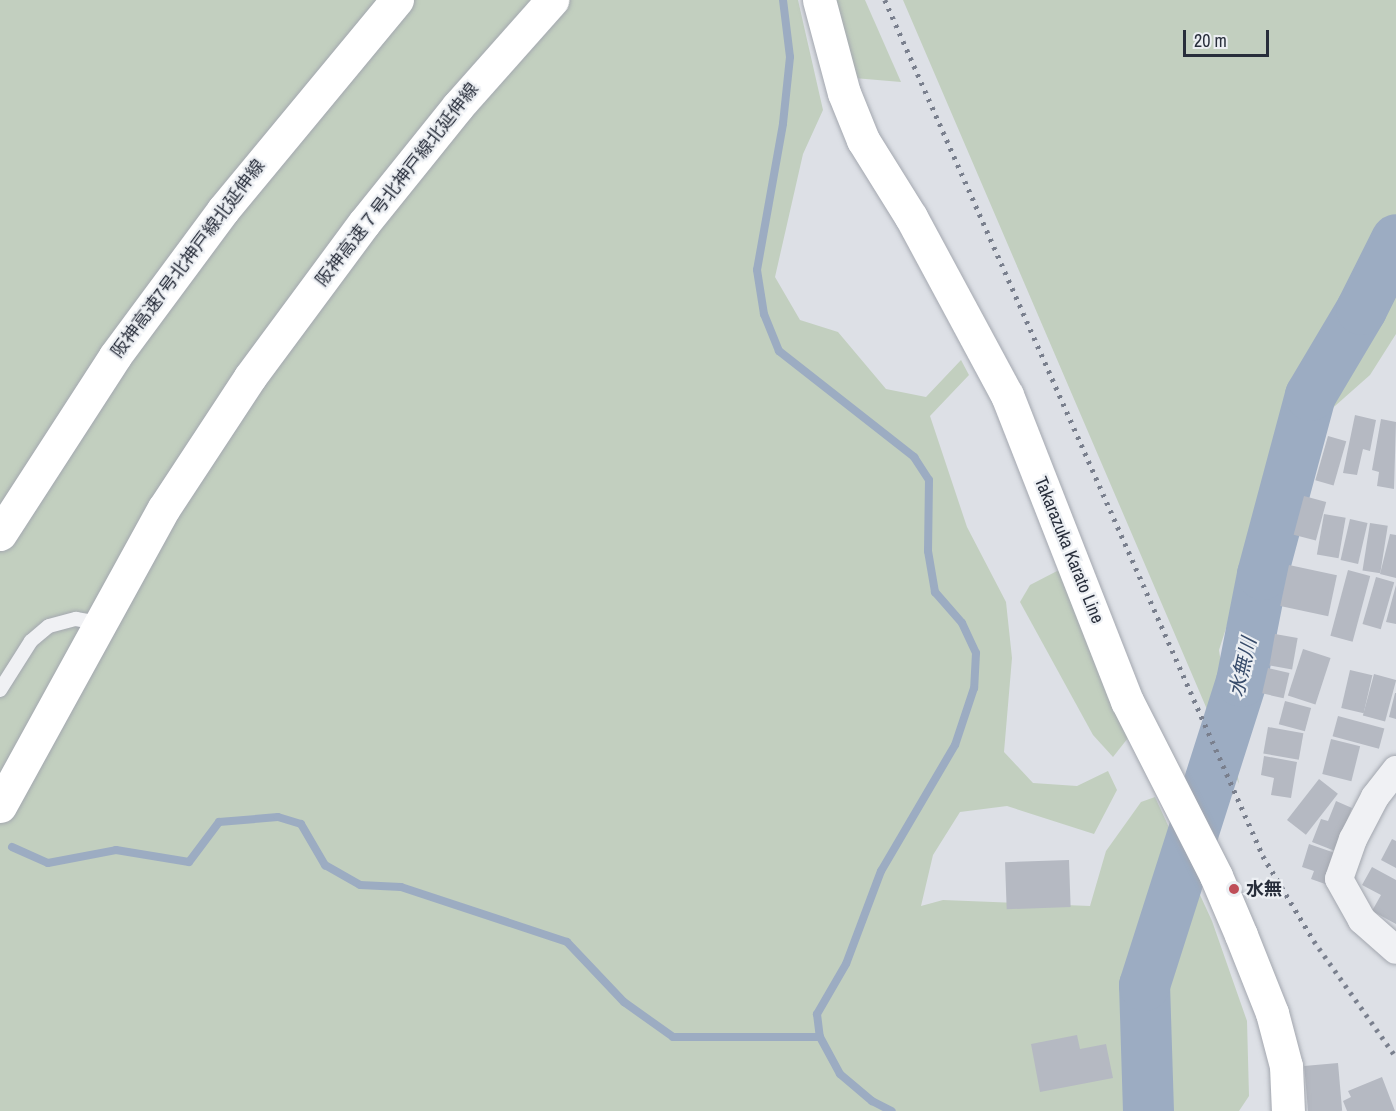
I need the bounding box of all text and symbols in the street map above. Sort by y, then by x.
scale bar [1186,18,1272,56]
text: 20 m [1194,28,1227,53]
street label: 阪神高速７号北神戸線北延伸線 [311,79,483,291]
street label: 阪神高速7号北神戸線北延伸線 [106,156,270,362]
street label: Takarazuka Karato Line [1030,474,1108,626]
water label: 水無川 [1224,635,1260,699]
place label: 水無 [1246,878,1282,900]
marker: 水無 [1227,882,1241,896]

